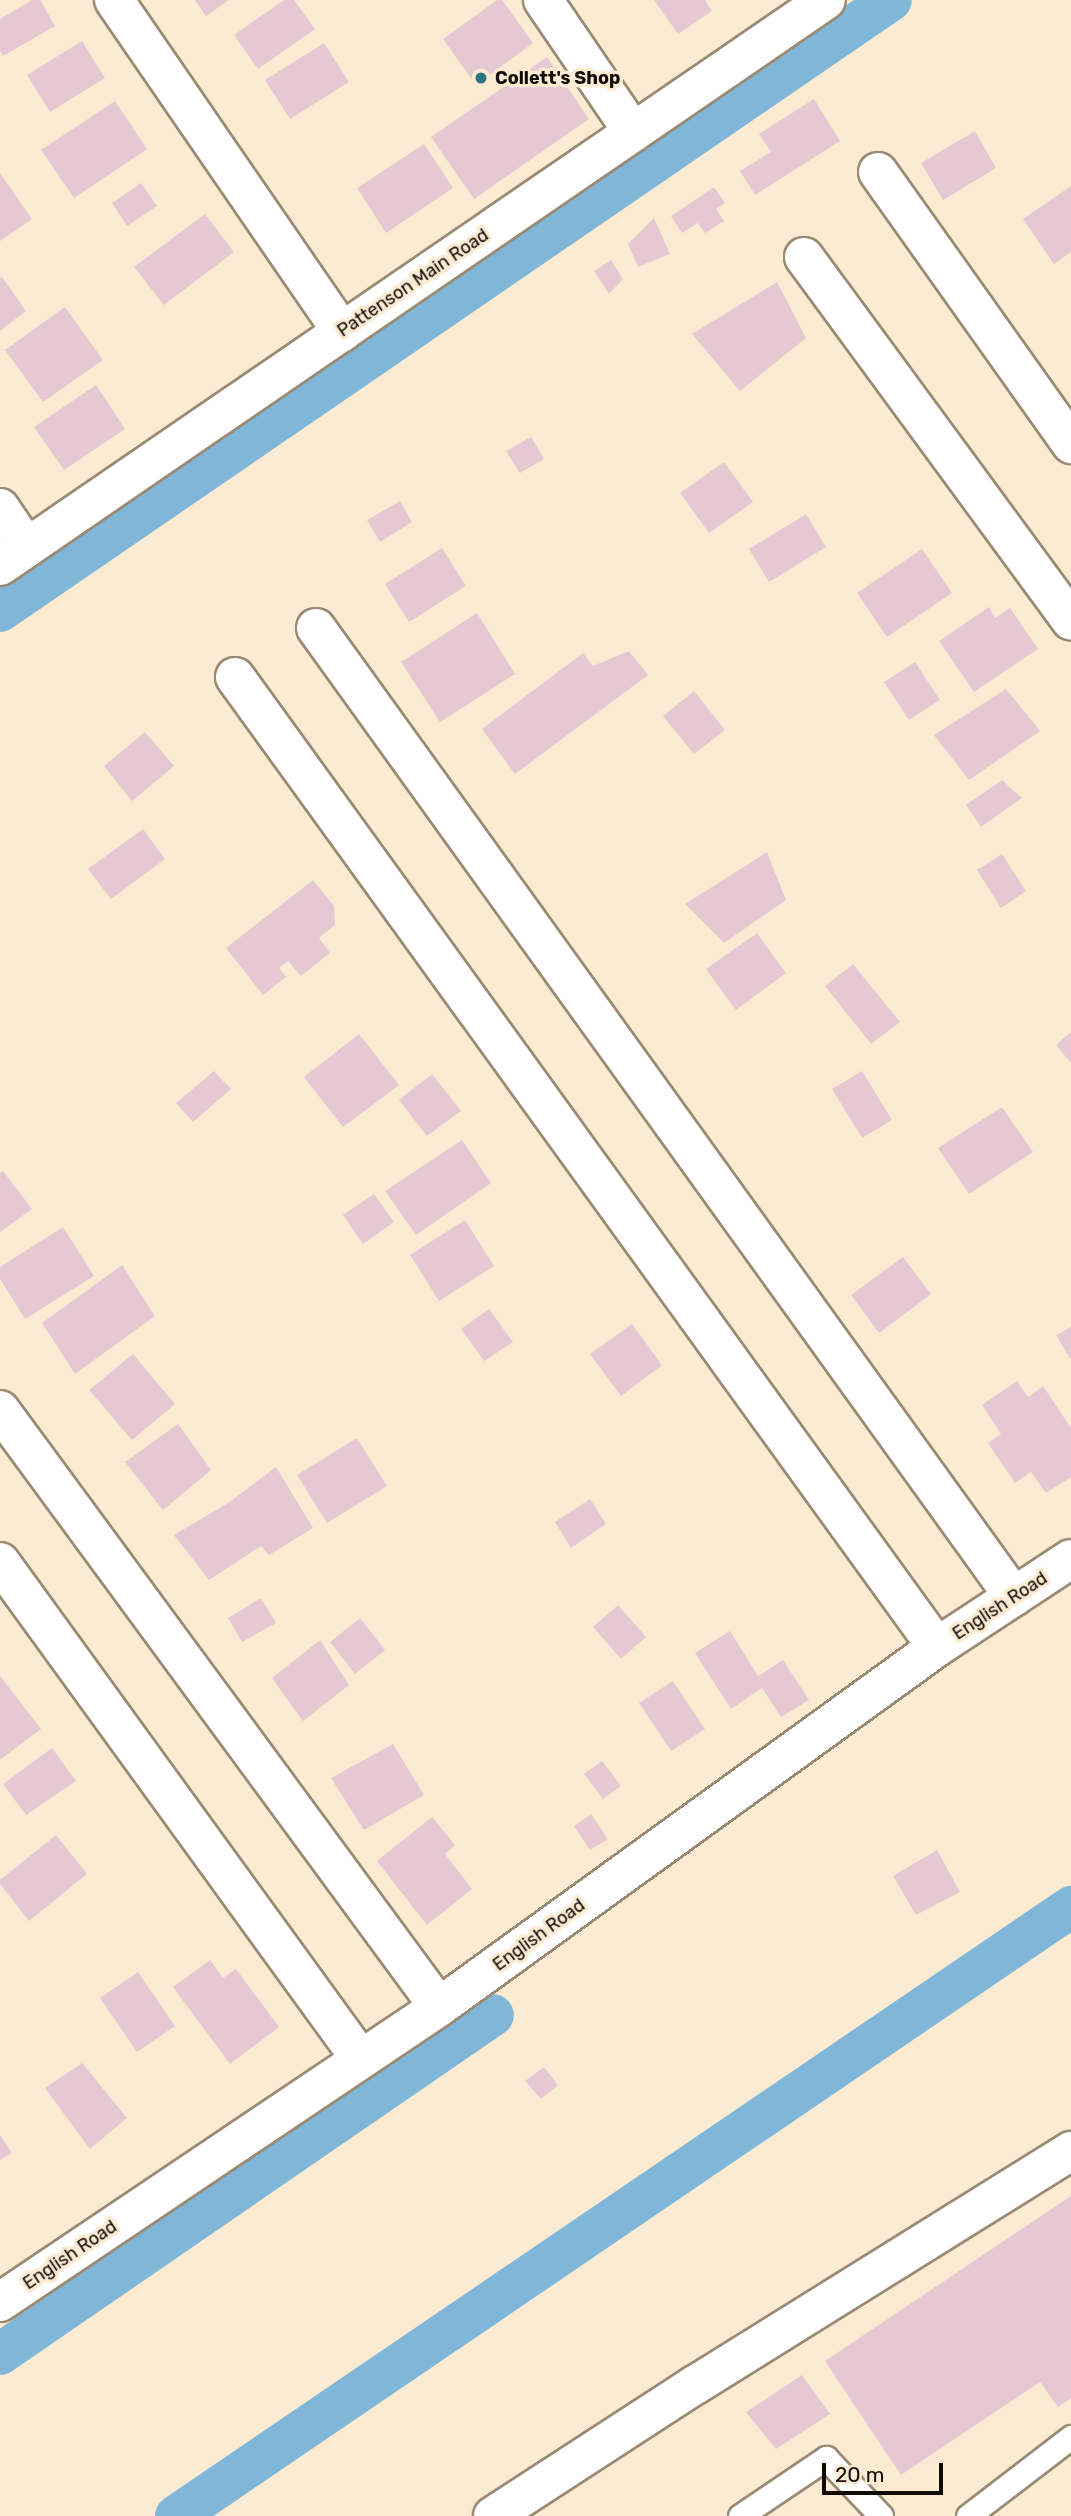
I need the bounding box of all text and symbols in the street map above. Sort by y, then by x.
place label: Collett's Shop [495,67,620,89]
marker: Collett's Shop [473,70,489,86]
street label: Pattenson Main Road [333,224,493,342]
street label: English Road [949,1567,1051,1645]
street label: English Road [489,1894,589,1976]
street label: English Road [19,2216,121,2294]
scale bar [826,2450,947,2494]
text: 20 m [835,2462,884,2487]

